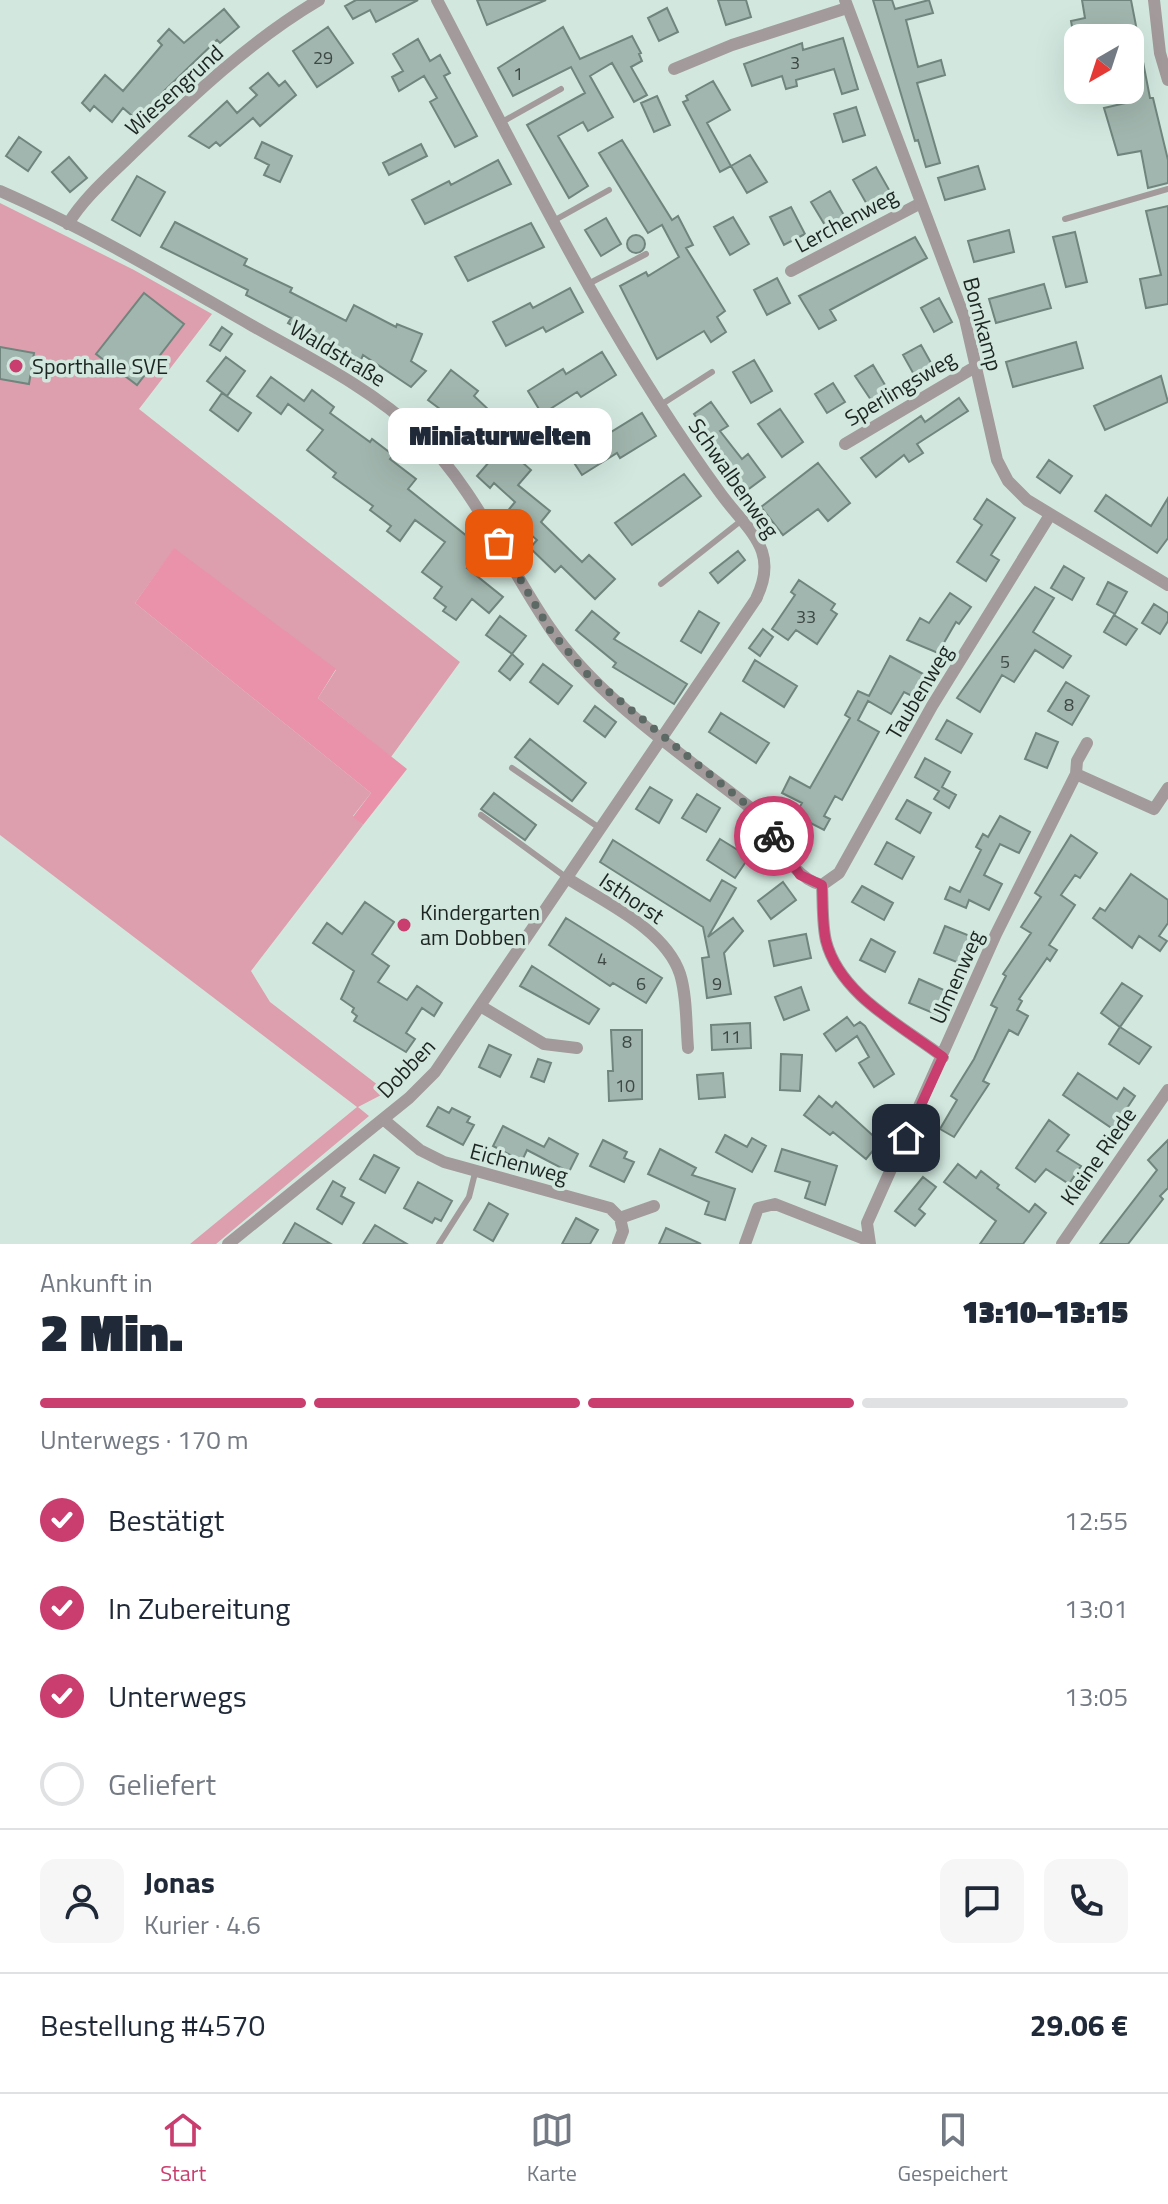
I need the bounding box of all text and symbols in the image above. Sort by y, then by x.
north arrow [1064,24,1144,104]
map controls [1064,24,1144,104]
street label: Wiesengrund [117,36,231,144]
house number: 29 [313,44,333,71]
house number: 3 [790,49,800,76]
house number: 1 [513,60,523,87]
street label: Lerchenweg [788,179,904,261]
street label: Bornkamp [954,273,1012,375]
street label: Waldstraße [283,311,393,395]
street label: Sperlingsweg [838,341,962,435]
place label: Sporthalle SVE [32,349,168,383]
marker: Sporthalle SVE [7,357,25,375]
callout: Miniaturwelten [387,407,611,463]
street label: Schwalbenweg [680,411,788,545]
text: Miniaturwelten [409,416,591,455]
pin [465,509,533,577]
icon: bag [477,521,521,565]
house number: 33 [796,603,816,630]
street label: Taubenweg [877,638,961,746]
house number: 5 [1000,648,1010,675]
house number: 8 [1064,691,1074,718]
courier [734,796,814,876]
icon: bike [752,814,796,858]
street label: Isthorst [592,864,672,932]
place label: Kindergarten am Dobben [420,895,540,954]
marker: Kindergarten am Dobben [395,916,413,934]
street label: Ulmenweg [920,925,992,1029]
house number: 4 [597,945,607,972]
house number: 6 [636,970,646,997]
house number: 9 [712,970,722,997]
house number: 11 [721,1023,741,1050]
house number: 8 [622,1028,632,1055]
street label: Dobben [369,1030,443,1106]
house number: 10 [615,1072,635,1099]
street label: Kleine Riede [1052,1100,1144,1212]
pin [872,1104,940,1172]
icon: home [884,1116,928,1160]
street label: Eichenweg [466,1134,572,1192]
text: Ankunft in [40,1263,153,1302]
text: 13:10–13:15 [962,1289,1128,1335]
text: 2 Min. [40,1292,184,1371]
text: Unterwegs · 170 m [40,1420,248,1459]
text: Bestätigt [108,1497,224,1543]
icon: check [40,1498,84,1542]
text: 12:55 [1064,1501,1128,1540]
text: In Zubereitung [108,1585,291,1631]
icon: check [40,1586,84,1630]
text: 13:01 [1064,1589,1128,1628]
text: Unterwegs [108,1673,247,1719]
icon: check [40,1674,84,1718]
text: 13:05 [1064,1677,1128,1716]
text: Geliefert [108,1761,216,1807]
button: person [40,1859,124,1943]
text: Jonas [144,1859,215,1905]
button: chat [940,1859,1024,1943]
button: phone [1044,1859,1128,1943]
text: Kurier · 4.6 [144,1905,261,1944]
text: Bestellung #4570 [40,2002,265,2048]
text: 29.06 € [1030,2002,1128,2048]
tab: Start [160,2108,206,2190]
tab: Karte [527,2108,577,2190]
tab: Gespeichert [897,2108,1008,2190]

